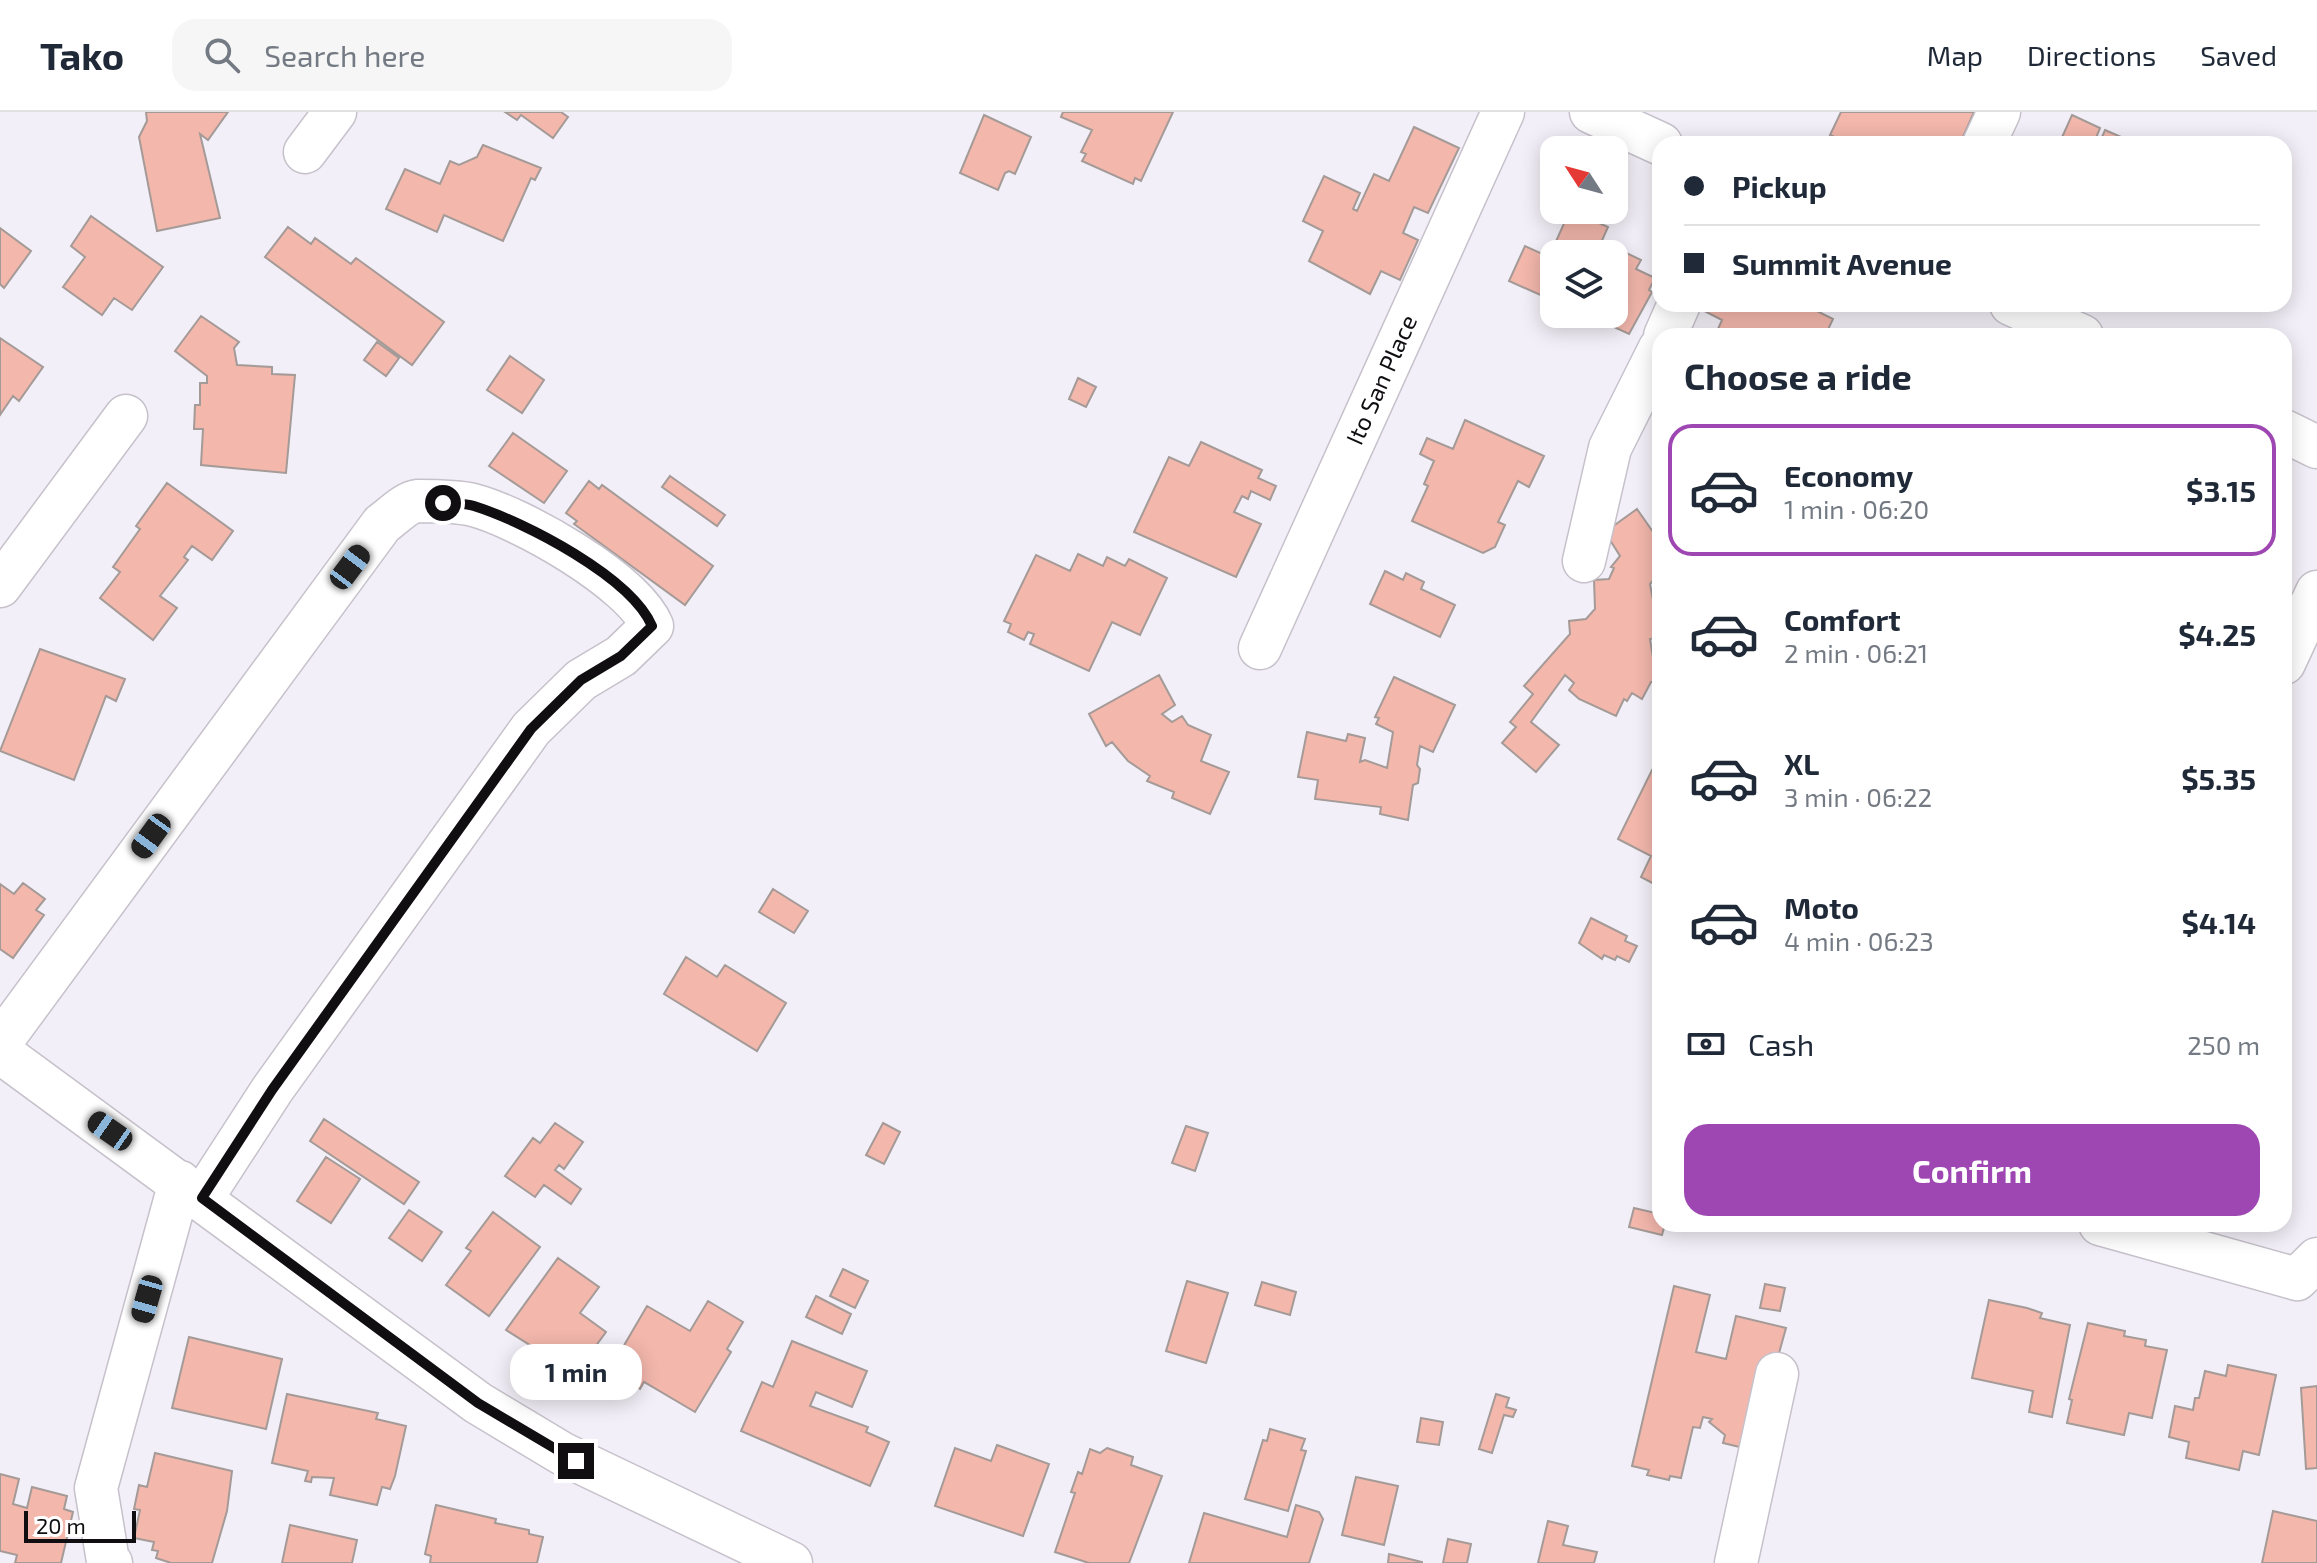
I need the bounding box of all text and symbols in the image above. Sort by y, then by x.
search box [172,19,732,91]
text: Tako [40,32,124,78]
icon: search [200,33,244,77]
text: Search here [264,37,425,73]
text: Map [1927,38,1983,72]
text: Directions [2027,38,2156,72]
text: Saved [2200,38,2277,72]
north arrow [1540,136,1628,224]
map controls [1540,136,1628,328]
text: Pickup [1732,168,1827,204]
button: layers [1540,240,1628,328]
text: Summit Avenue [1732,245,1952,281]
street label: Ito San Place [1339,310,1422,449]
text: Choose a ride [1684,354,1912,397]
icon: car [1688,454,1760,526]
text: Economy [1784,457,1913,493]
text: $3.15 [2186,472,2256,508]
route start [425,485,461,521]
text: 1 min · 06:20 [1784,493,1929,524]
car [326,541,374,593]
icon: car [1688,598,1760,670]
text: Comfort [1784,601,1901,637]
text: $4.25 [2178,616,2256,652]
text: 2 min · 06:21 [1784,637,1928,668]
icon: car [1688,742,1760,814]
text: XL [1784,745,1819,781]
text: $5.35 [2181,760,2256,796]
text: 3 min · 06:22 [1784,781,1932,812]
car [127,810,175,862]
icon: car [1688,886,1760,958]
text: Moto [1784,889,1859,925]
text: $4.14 [2181,904,2256,940]
text: 4 min · 06:23 [1784,925,1934,956]
icon: cash [1684,1022,1728,1066]
text: Cash [1748,1026,1814,1062]
text: 250 m [2187,1029,2260,1060]
car [83,1107,137,1155]
button: Confirm [1684,1124,2260,1216]
car [129,1273,165,1325]
callout: 1 min [510,1345,642,1401]
text: 1 min [545,1356,607,1387]
route end [558,1443,594,1479]
scale bar [24,1507,136,1543]
text: 20 m [36,1512,86,1538]

